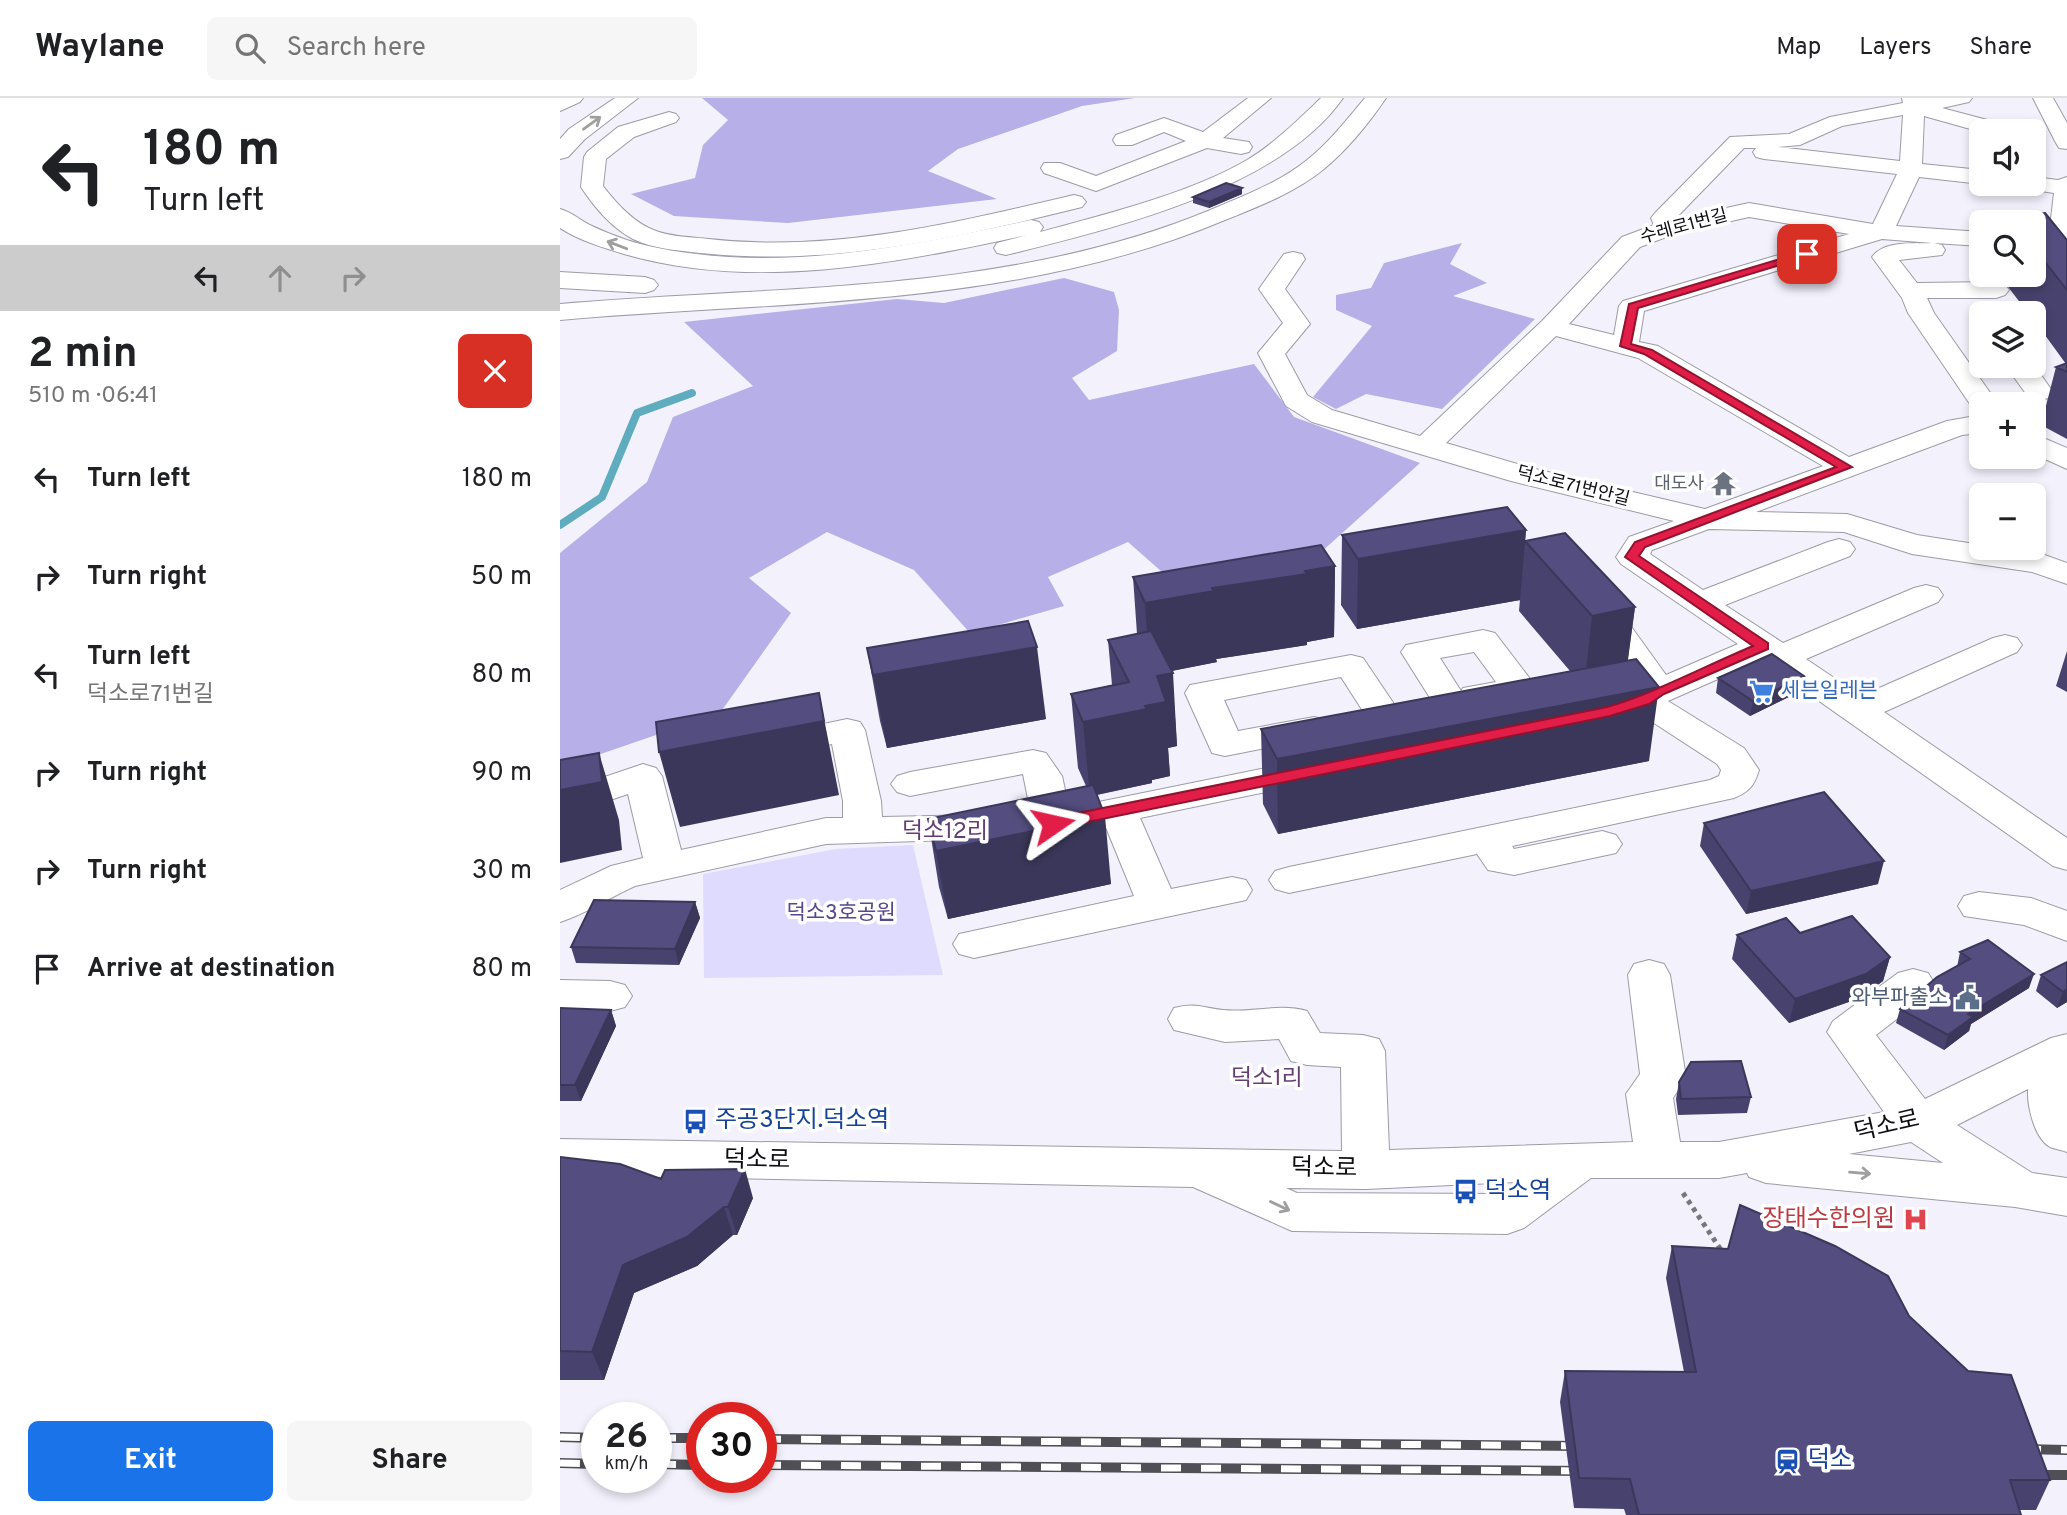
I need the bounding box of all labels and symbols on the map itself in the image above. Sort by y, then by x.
one-way arrow [583,116,601,131]
street label: 수레로1번길 [1638,204,1730,250]
pin [1777,224,1837,284]
one-way arrow [606,238,628,250]
street label: 덕소로71번안길 [1514,462,1632,512]
temple icon: 대도사 [1710,470,1738,498]
place label: 대도사 [1654,473,1704,496]
supermarket icon: 세븐일레븐 [1747,677,1775,705]
place label: 세븐일레븐 [1781,678,1878,705]
position arrow [1016,787,1090,861]
district label: 덕소12리 [902,818,988,847]
park label: 덕소3호공원 [786,900,896,927]
public building icon: 와부파출소 [1954,984,1982,1012]
place label: 와부파출소 [1851,985,1948,1012]
district label: 덕소1리 [1231,1065,1303,1094]
street label: 덕소로 [1851,1105,1923,1149]
place label: 주공3단지.덕소역 [715,1106,889,1136]
bus stop icon: 주공3단지.덕소역 [681,1107,709,1135]
street label: 덕소로 [724,1145,790,1177]
street label: 덕소로 [1291,1153,1357,1185]
one-way arrow [1848,1167,1871,1180]
place label: 덕소역 [1485,1177,1551,1207]
bus stop icon: 덕소역 [1451,1178,1479,1206]
one-way arrow [1269,1200,1290,1213]
place label: 장태수한의원 [1763,1205,1895,1235]
hospital icon: 장태수한의원 [1901,1206,1929,1234]
speed limit sign: 30 [686,1402,777,1493]
place label: 덕소 [1808,1446,1852,1476]
station icon: 덕소 [1774,1447,1802,1475]

